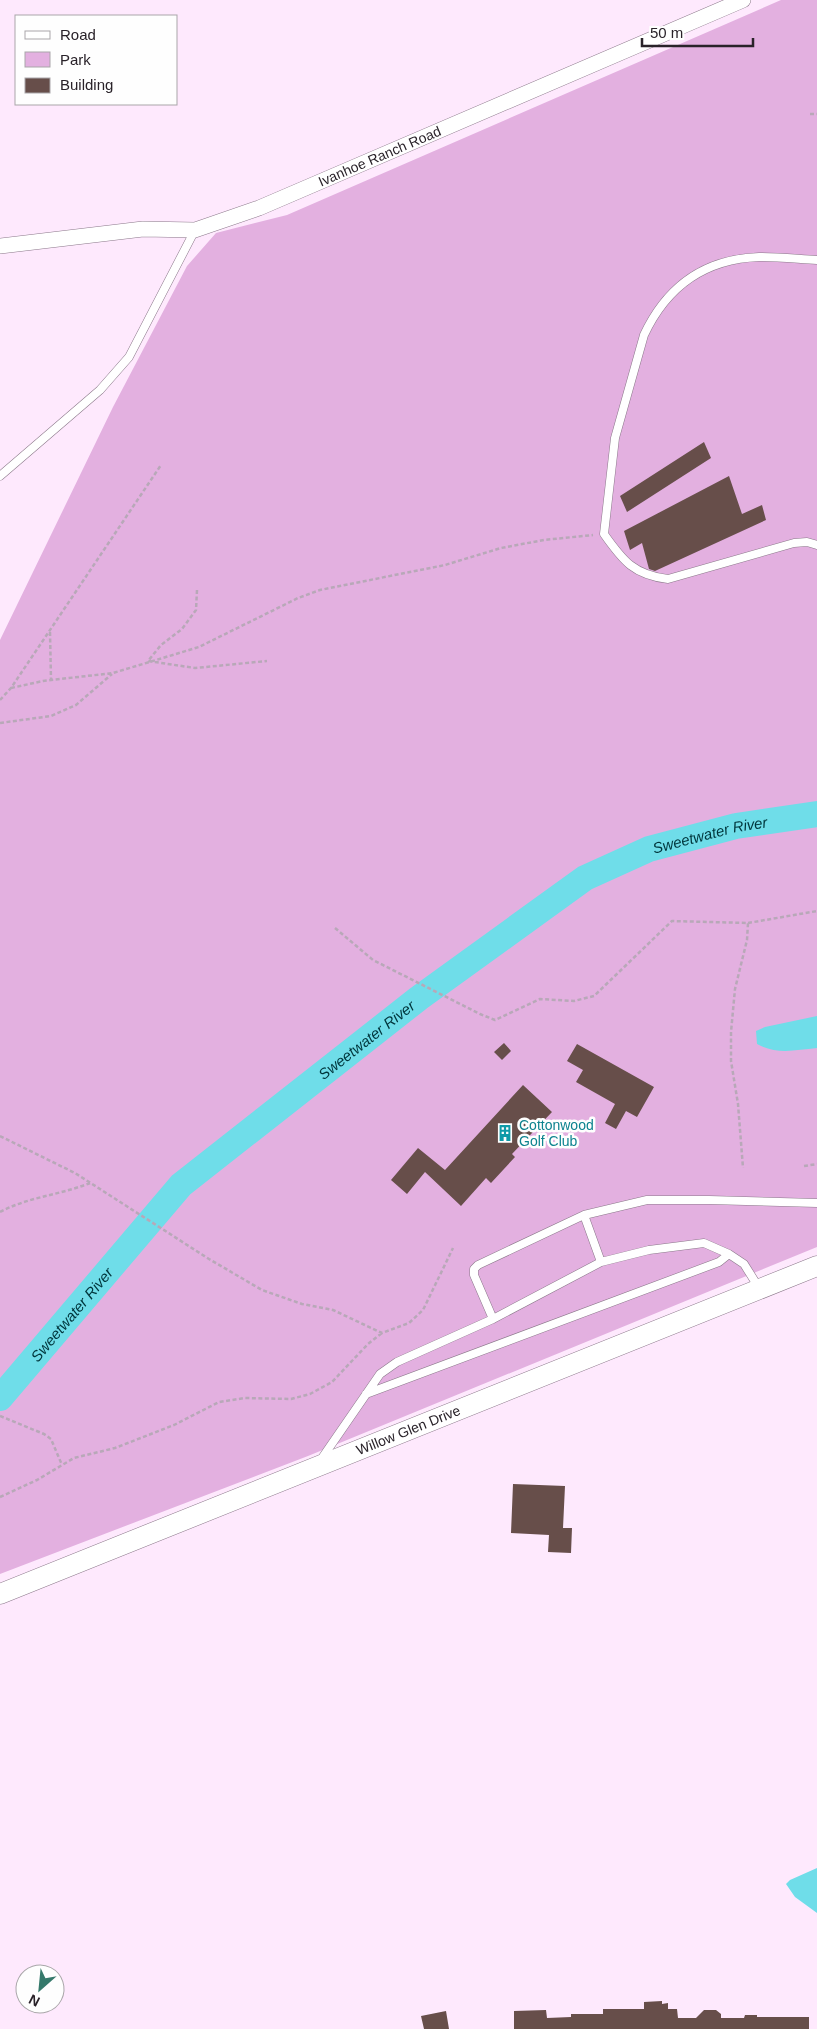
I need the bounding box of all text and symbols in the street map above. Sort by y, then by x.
legend [15,15,178,105]
scale bar [642,15,753,47]
text: 50 m [650,24,683,41]
text: Road [60,26,96,43]
text: Park [60,51,91,68]
text: Building [60,76,113,93]
street label: Ivanhoe Ranch Road [316,123,443,190]
water label: Sweetwater River [651,813,769,856]
water label: Sweetwater River [315,996,418,1083]
place label: Cottonwood Golf Club [519,1117,594,1149]
building icon: Cottonwood Golf Club [495,1123,515,1143]
water label: Sweetwater River [27,1263,116,1364]
street label: Willow Glen Drive [354,1402,463,1458]
north arrow [15,1964,65,2014]
text: N [26,1991,42,2010]

